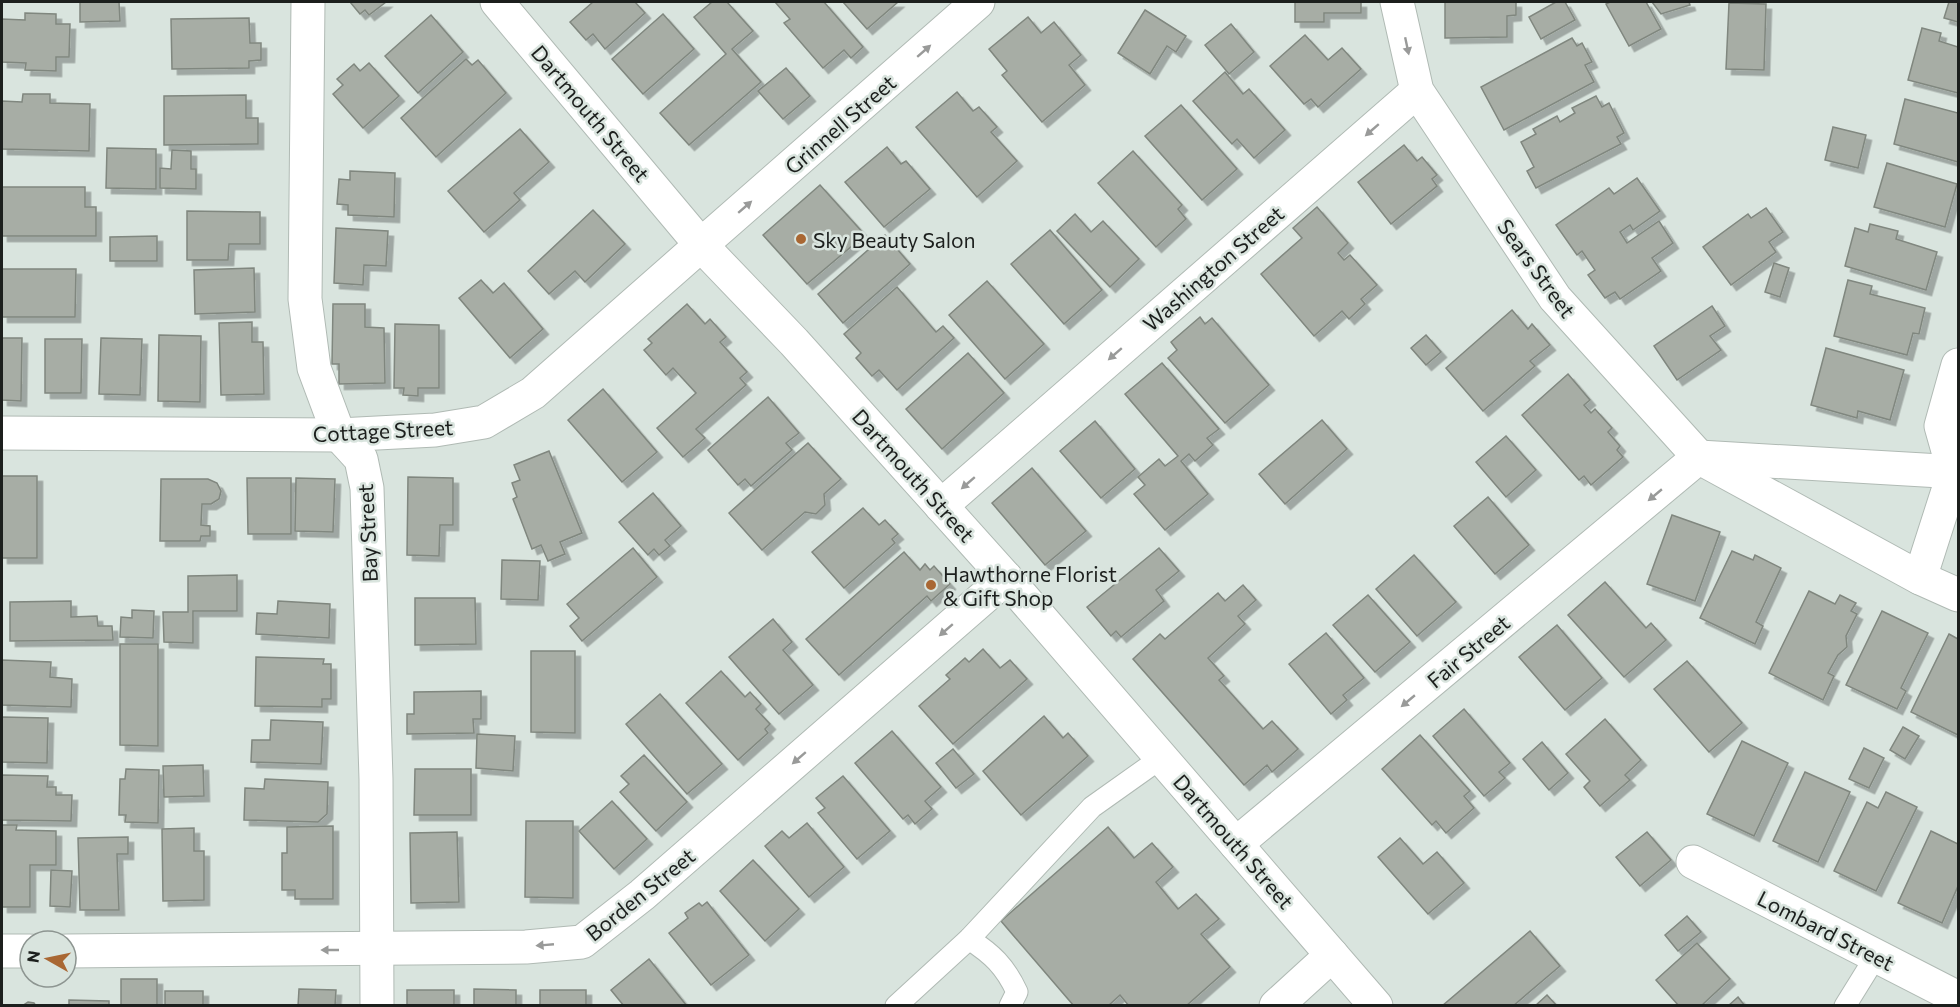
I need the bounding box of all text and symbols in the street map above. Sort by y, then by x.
one-way arrow [1402,37,1412,56]
street label: Dartmouth Street [527,40,655,186]
one-way arrow [916,44,931,58]
street label: Grinnell Street [780,69,900,179]
one-way arrow [1365,123,1380,137]
street label: Washington Street [1138,200,1288,336]
one-way arrow [737,201,752,214]
street label: Sears Street [1493,214,1581,322]
place label: Sky Beauty Salon [813,227,976,252]
marker: Sky Beauty Salon [794,232,808,246]
one-way arrow [1107,348,1123,361]
street label: Dartmouth Street [848,403,980,547]
street label: Cottage Street [312,414,454,446]
one-way arrow [961,476,976,489]
street label: Bay Street [352,483,382,583]
one-way arrow [1648,488,1663,501]
place label: Hawthorne Florist & Gift Shop [943,561,1117,610]
marker: Hawthorne Florist & Gift Shop [924,578,938,592]
street label: Fair Street [1422,609,1514,693]
one-way arrow [938,624,954,637]
one-way arrow [1400,694,1416,707]
one-way arrow [792,751,807,764]
street label: Dartmouth Street [1169,769,1299,913]
street label: Borden Street [581,843,699,945]
street label: Lombard Street [1754,885,1898,975]
north arrow [18,929,78,989]
one-way arrow [536,940,555,950]
one-way arrow [320,945,339,955]
text: N [22,949,43,964]

